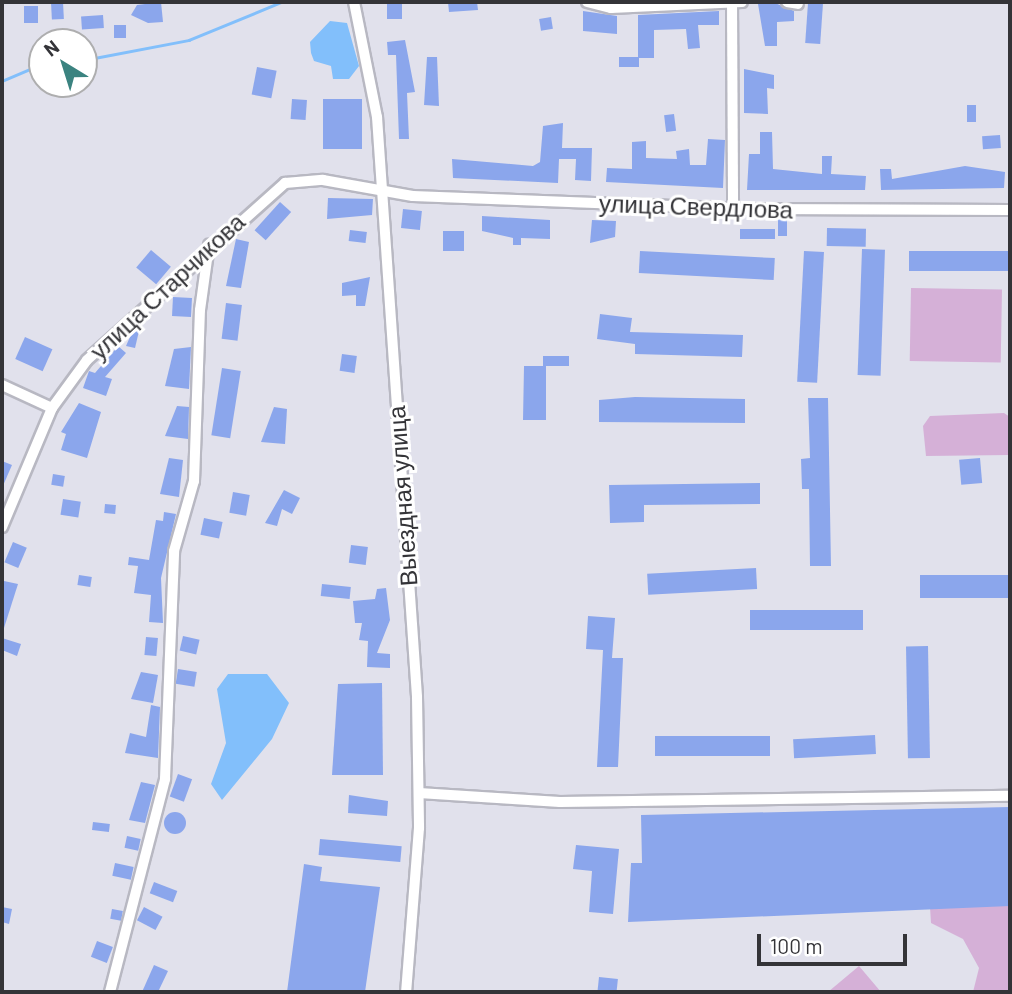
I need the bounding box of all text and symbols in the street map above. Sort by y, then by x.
north arrow [28,28,98,98]
text: N [39,35,63,61]
street label: улица Свердлова [598,188,794,224]
street label: улица Старчикова [84,207,250,365]
street label: Выездная улица [381,405,423,587]
scale bar [760,920,911,964]
text: 100 m [770,933,823,958]

